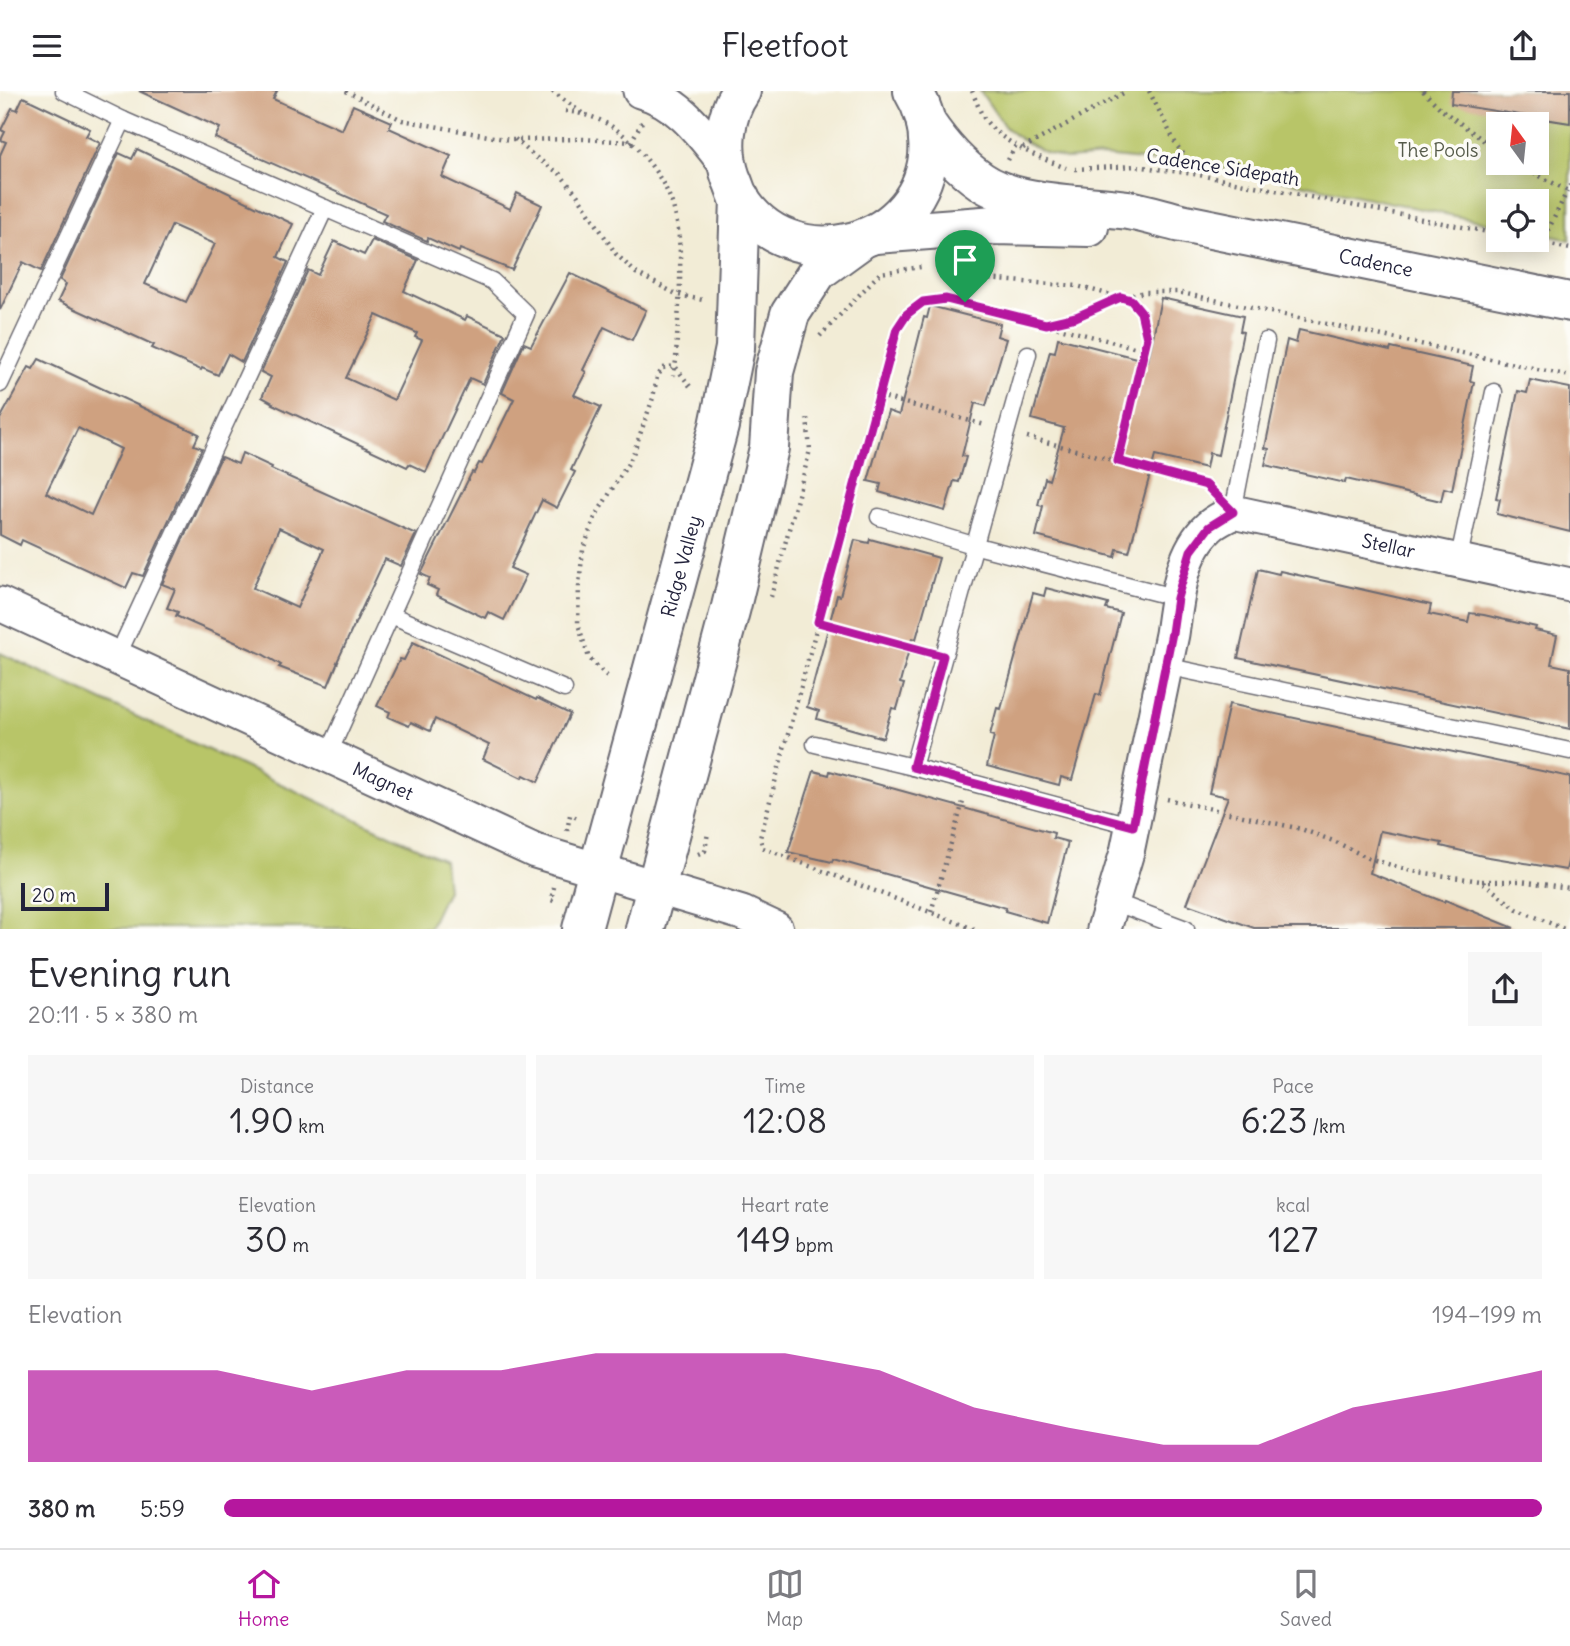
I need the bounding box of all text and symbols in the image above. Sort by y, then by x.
text: Fleetfoot [721,25,849,66]
icon: menu [28,27,66,65]
icon: share [1504,27,1542,65]
north arrow [1486,112,1549,175]
map controls [1486,112,1549,252]
park label: The Pools [1398,138,1478,162]
street label: Cadence Sidepath [1145,143,1301,191]
button: locate [1486,189,1549,252]
pin [935,230,995,302]
icon: arrive [946,241,984,279]
street label: Cadence [1337,243,1415,282]
street label: Ridge Valley [656,513,706,620]
street label: Stellar [1360,528,1418,563]
street label: Magnet [349,757,417,805]
scale bar [21,879,108,911]
text: 20 m [32,883,76,907]
text: Evening run [28,950,231,997]
button: share [1468,952,1542,1026]
text: 20:11 · 5 × 380 m [28,1000,198,1029]
text: Distance [240,1074,314,1098]
text: Time [764,1074,806,1098]
text: Pace [1272,1074,1314,1098]
text: 1.90 [229,1098,294,1142]
text: 12:08 [743,1098,827,1142]
text: 6:23 [1241,1098,1308,1142]
text: km [294,1114,325,1138]
text: /km [1308,1114,1345,1138]
text: Elevation [238,1193,316,1217]
text: Heart rate [741,1193,829,1217]
text: kcal [1276,1193,1310,1217]
text: 30 [245,1217,288,1261]
text: 149 [737,1217,791,1261]
text: 127 [1268,1217,1318,1261]
text: m [288,1233,309,1257]
text: bpm [791,1233,833,1257]
text: Elevation [28,1300,122,1329]
text: 194–199 m [1432,1300,1542,1329]
text: 380 m [28,1494,95,1523]
text: 5:59 [140,1494,185,1523]
tab: Home [238,1565,289,1631]
tab: Map [766,1565,804,1631]
tab: Saved [1280,1565,1332,1631]

